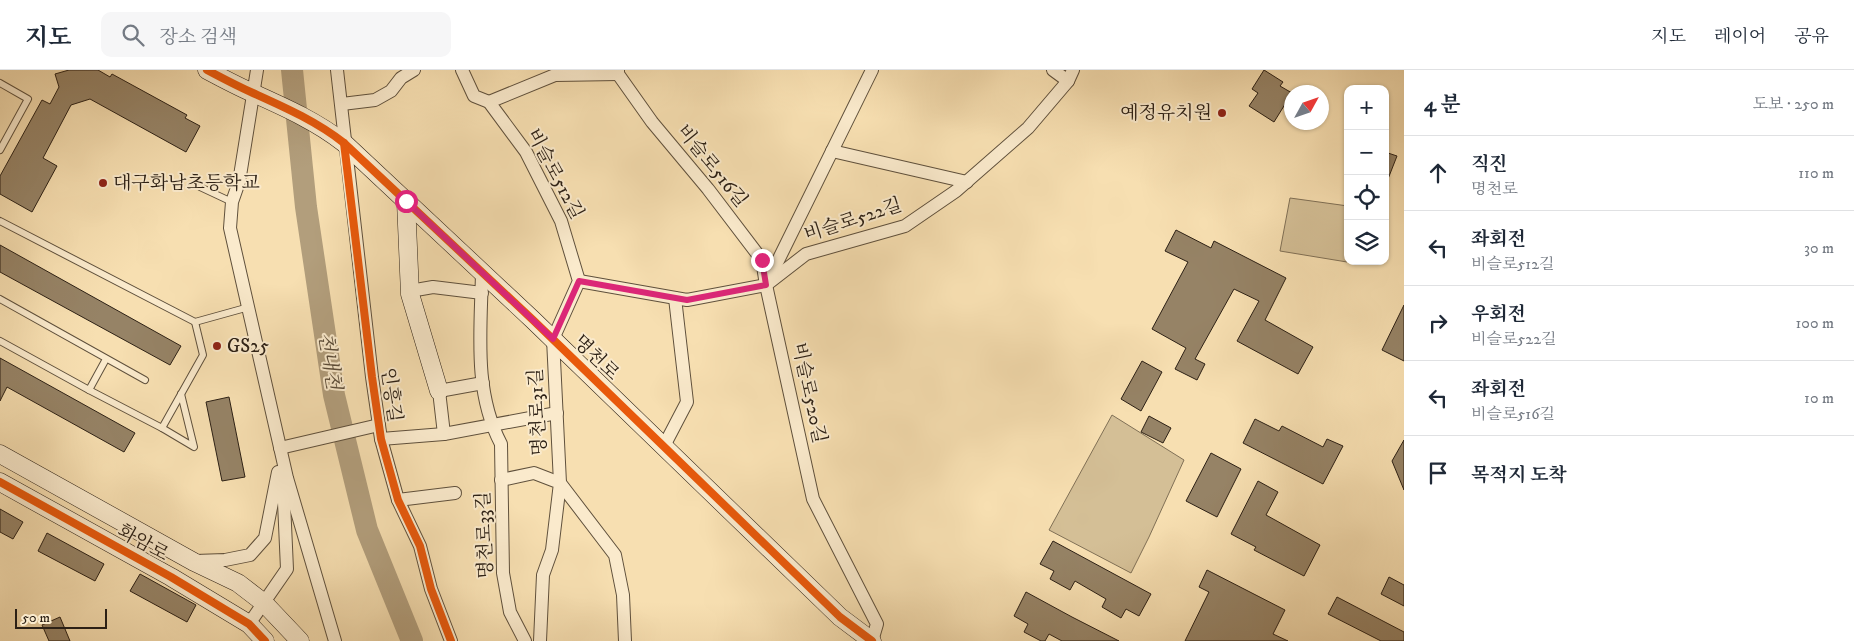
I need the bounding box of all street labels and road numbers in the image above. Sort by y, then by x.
street label: 비슬로516길 [672,120,752,212]
street label: 비슬로512길 [522,125,588,223]
street label: 비슬로522길 [801,193,905,247]
street label: 명천로 [568,331,624,385]
street label: 비슬로520길 [787,341,831,445]
street label: 인흥길 [376,366,406,424]
street label: 명천로31길 [524,368,552,456]
street label: 명천로33길 [472,491,498,579]
street label: 화암로 [113,520,173,566]

